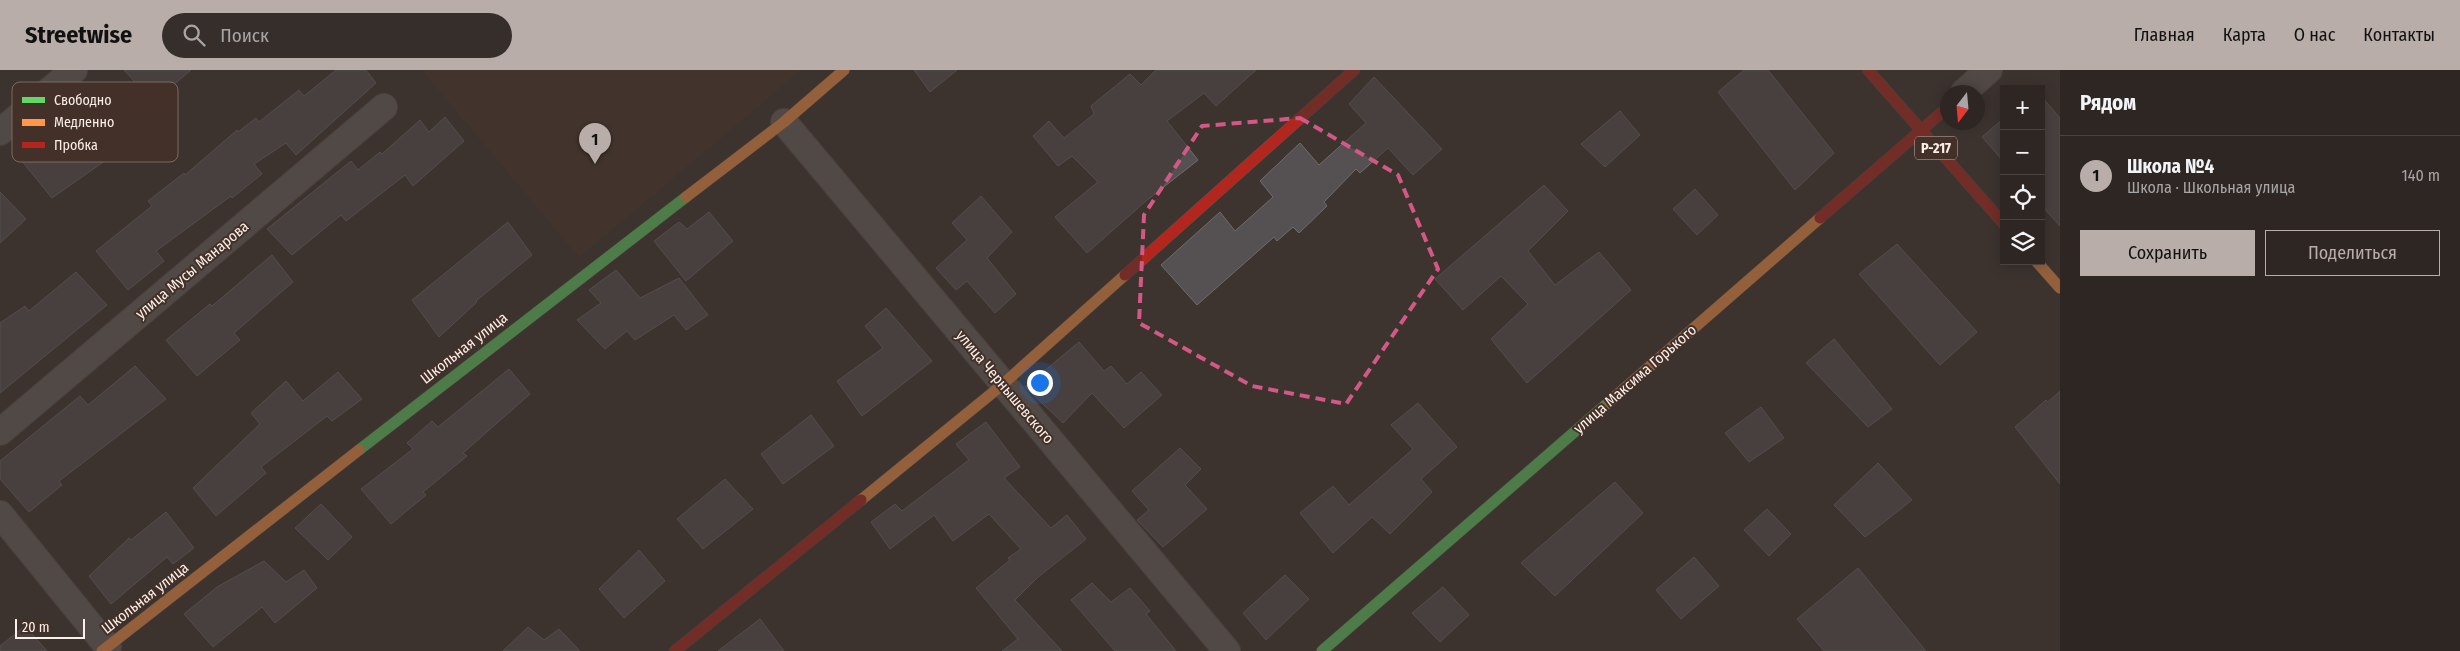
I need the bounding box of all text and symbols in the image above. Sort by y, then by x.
search box [162,13,512,58]
text: Streetwise [25,21,132,49]
icon: search [180,21,208,49]
text: Поиск [220,24,269,47]
text: Главная [2134,24,2195,46]
text: Карта [2223,24,2266,46]
text: О нас [2294,24,2335,46]
text: Контакты [2363,24,2435,46]
legend [12,82,178,162]
north arrow [1940,85,1985,130]
map controls [2000,85,2045,265]
button: + [2000,85,2045,130]
text: Рядом [2080,90,2136,116]
text: Свободно [54,92,112,109]
text: Медленно [54,114,114,131]
pin: 1 [579,123,611,164]
button: − [2000,130,2045,175]
road number: Р-217 [1915,136,1957,160]
text: Пробка [54,137,98,154]
text: Школа №4 [2127,155,2214,178]
text: 1 [2093,166,2099,185]
text: 140 m [2402,166,2440,185]
button: locate [2000,175,2045,220]
text: Школа · Школьная улица [2127,178,2295,197]
street label: улица Мусы Манарова [132,217,252,323]
button: layers [2000,220,2045,265]
button: Сохранить [2080,230,2255,276]
button: Поделиться [2265,230,2440,276]
street label: Школьная улица [417,308,511,388]
street label: улица Максима Горького [1570,321,1700,437]
street label: улица Чернышевского [952,327,1058,448]
your location [1027,370,1053,396]
street label: Школьная улица [98,558,192,638]
scale bar [15,616,85,639]
text: 20 m [22,619,50,636]

